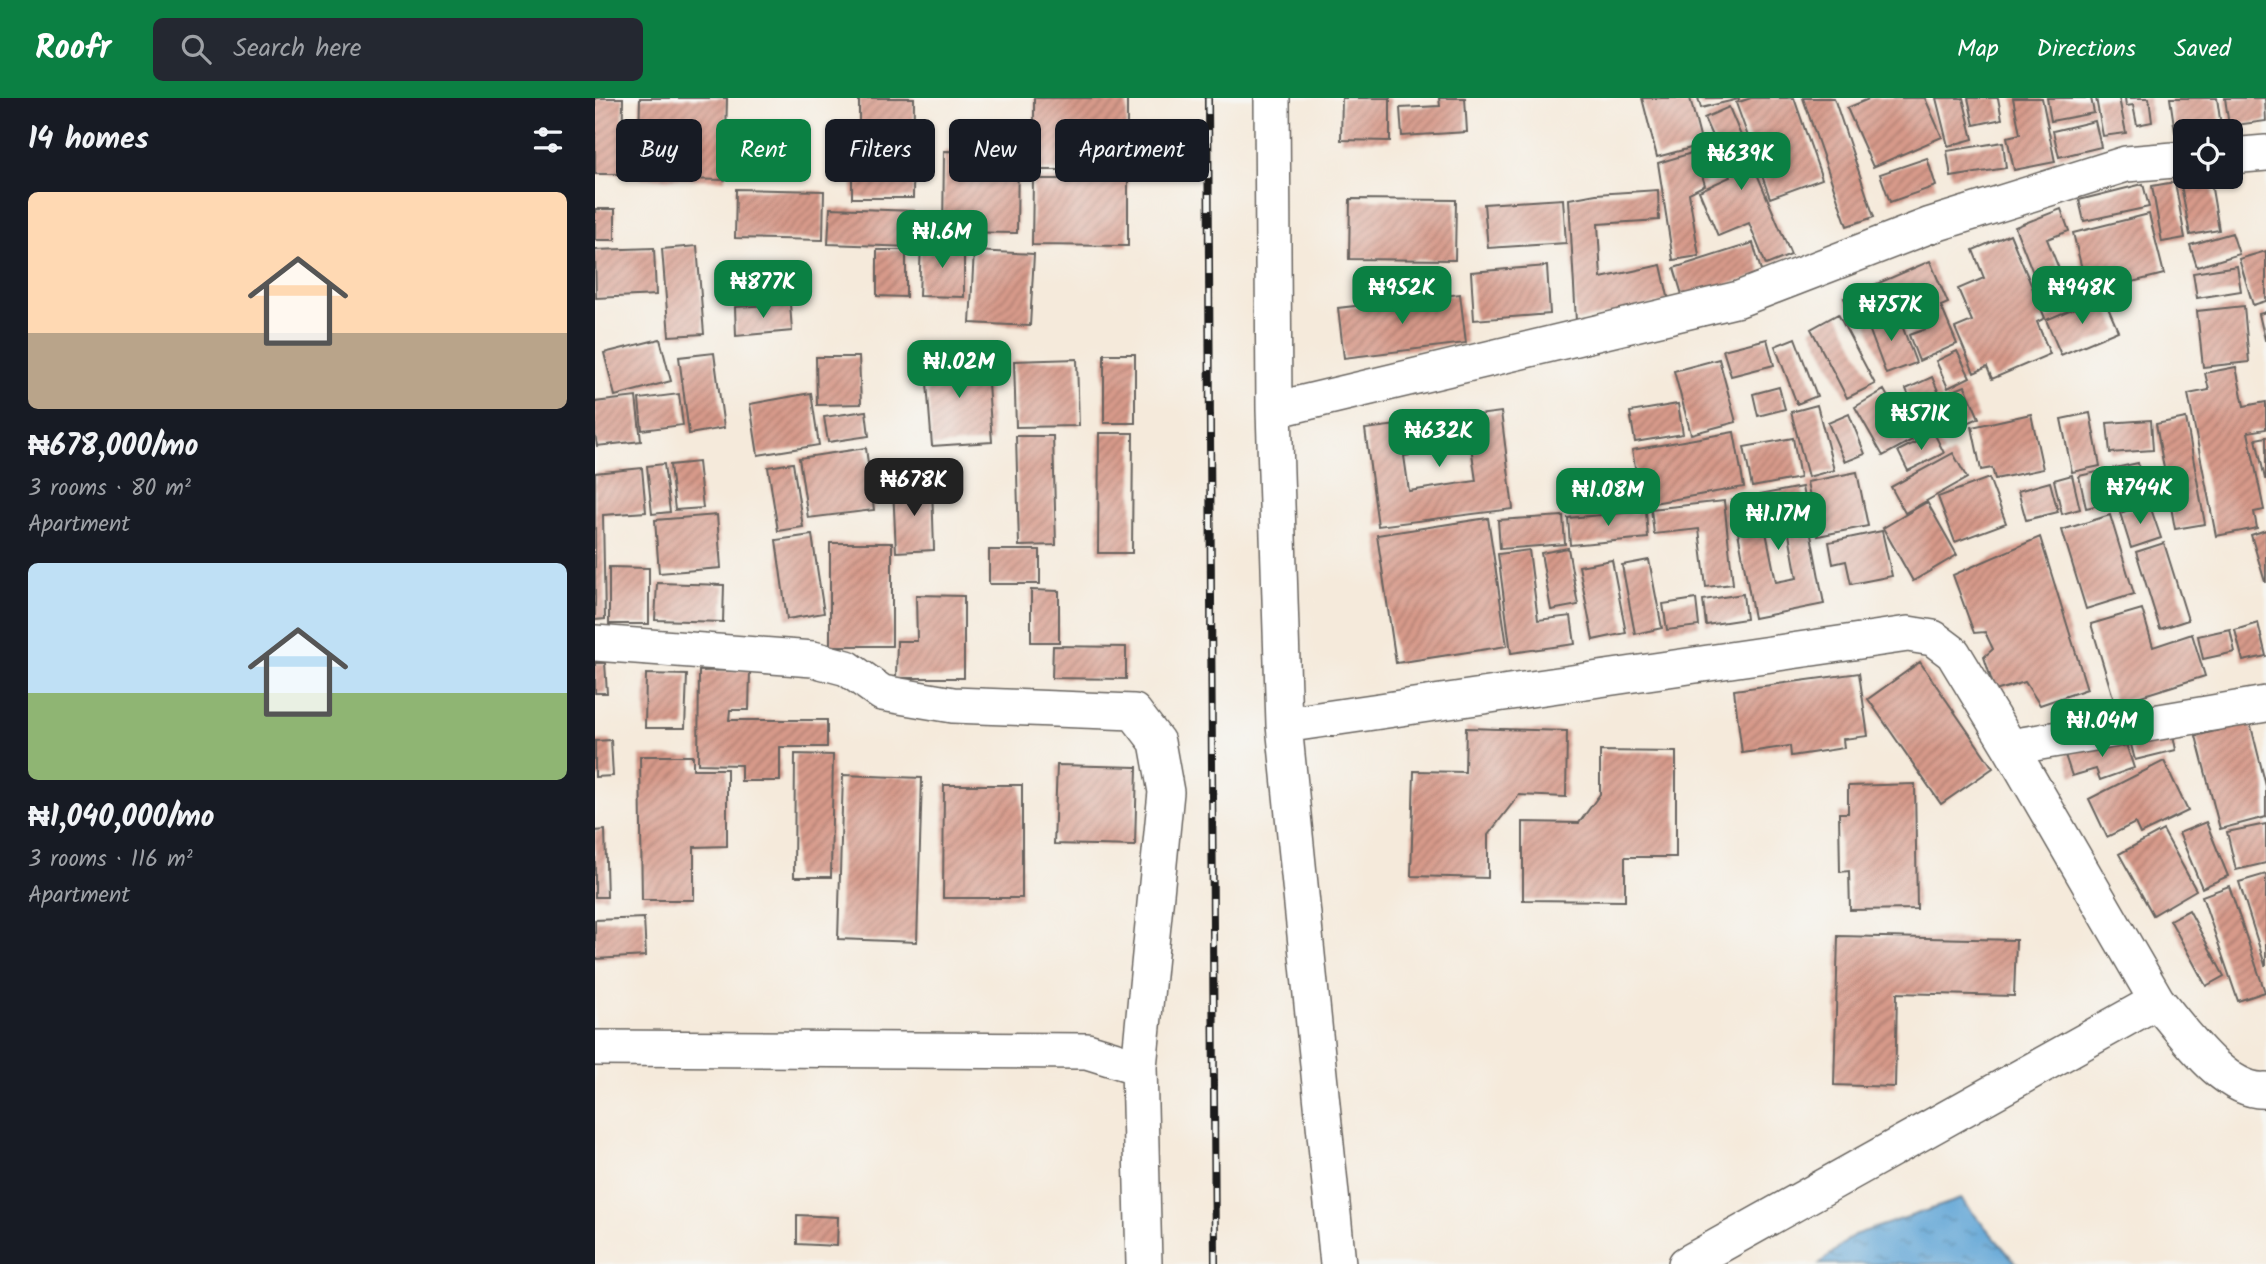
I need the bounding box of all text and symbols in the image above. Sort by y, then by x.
search box [153,18,643,81]
text: Roofr [35,23,111,76]
text: Search here [233,28,361,70]
icon: search [177,30,215,68]
text: Map [1957,30,1999,69]
text: Directions [2037,30,2136,69]
text: Saved [2174,30,2231,69]
text: 14 homes [28,116,149,164]
chip: Buy [616,119,702,182]
chip: Rent [716,119,811,182]
chip: Filters [825,119,935,182]
chip: New [949,119,1041,182]
chip: Apartment [1055,119,1209,182]
map controls [2173,119,2243,189]
button: locate [2173,119,2243,189]
icon: filters [529,121,567,159]
pin: ₦639K [1692,132,1790,192]
text: ₦639K [1707,137,1775,173]
pin: ₦1.6M [893,211,991,270]
text: ₦1.6M [913,215,971,251]
icon: home [235,238,361,364]
pin: ₦877K [714,260,812,320]
text: ₦877K [730,265,796,301]
pin: ₦952K [1353,266,1451,326]
pin: ₦948K [2033,266,2131,326]
text: ₦952K [1368,271,1436,307]
text: ₦948K [2048,271,2116,307]
pin: ₦757K [1842,284,1940,343]
text: ₦757K [1859,288,1923,324]
pin: ₦1.02M [902,341,1016,400]
text: ₦1.02M [923,345,995,381]
pin: ₦571K [1872,392,1970,452]
text: ₦571K [1891,397,1951,433]
pin: ₦632K [1390,410,1488,469]
text: ₦632K [1405,414,1473,450]
text: ₦678,000/mo [28,423,199,471]
pin: ₦678K [865,458,963,518]
text: ₦678K [880,463,948,499]
pin: ₦744K [2091,466,2189,526]
pin: ₦1.08M [1551,468,1665,528]
text: 3 rooms · 80 m² [28,471,191,507]
text: ₦744K [2107,471,2173,507]
text: ₦1.08M [1572,473,1644,509]
pin: ₦1.17M [1721,492,1835,552]
text: ₦1.17M [1746,497,1810,533]
text: Apartment [28,507,130,543]
icon: home [235,609,361,735]
pin: ₦1.04M [2045,700,2159,759]
text: ₦1.04M [2067,704,2137,740]
text: ₦1,040,000/mo [28,794,214,842]
text: 3 rooms · 116 m² [28,842,193,878]
text: Apartment [28,878,130,914]

